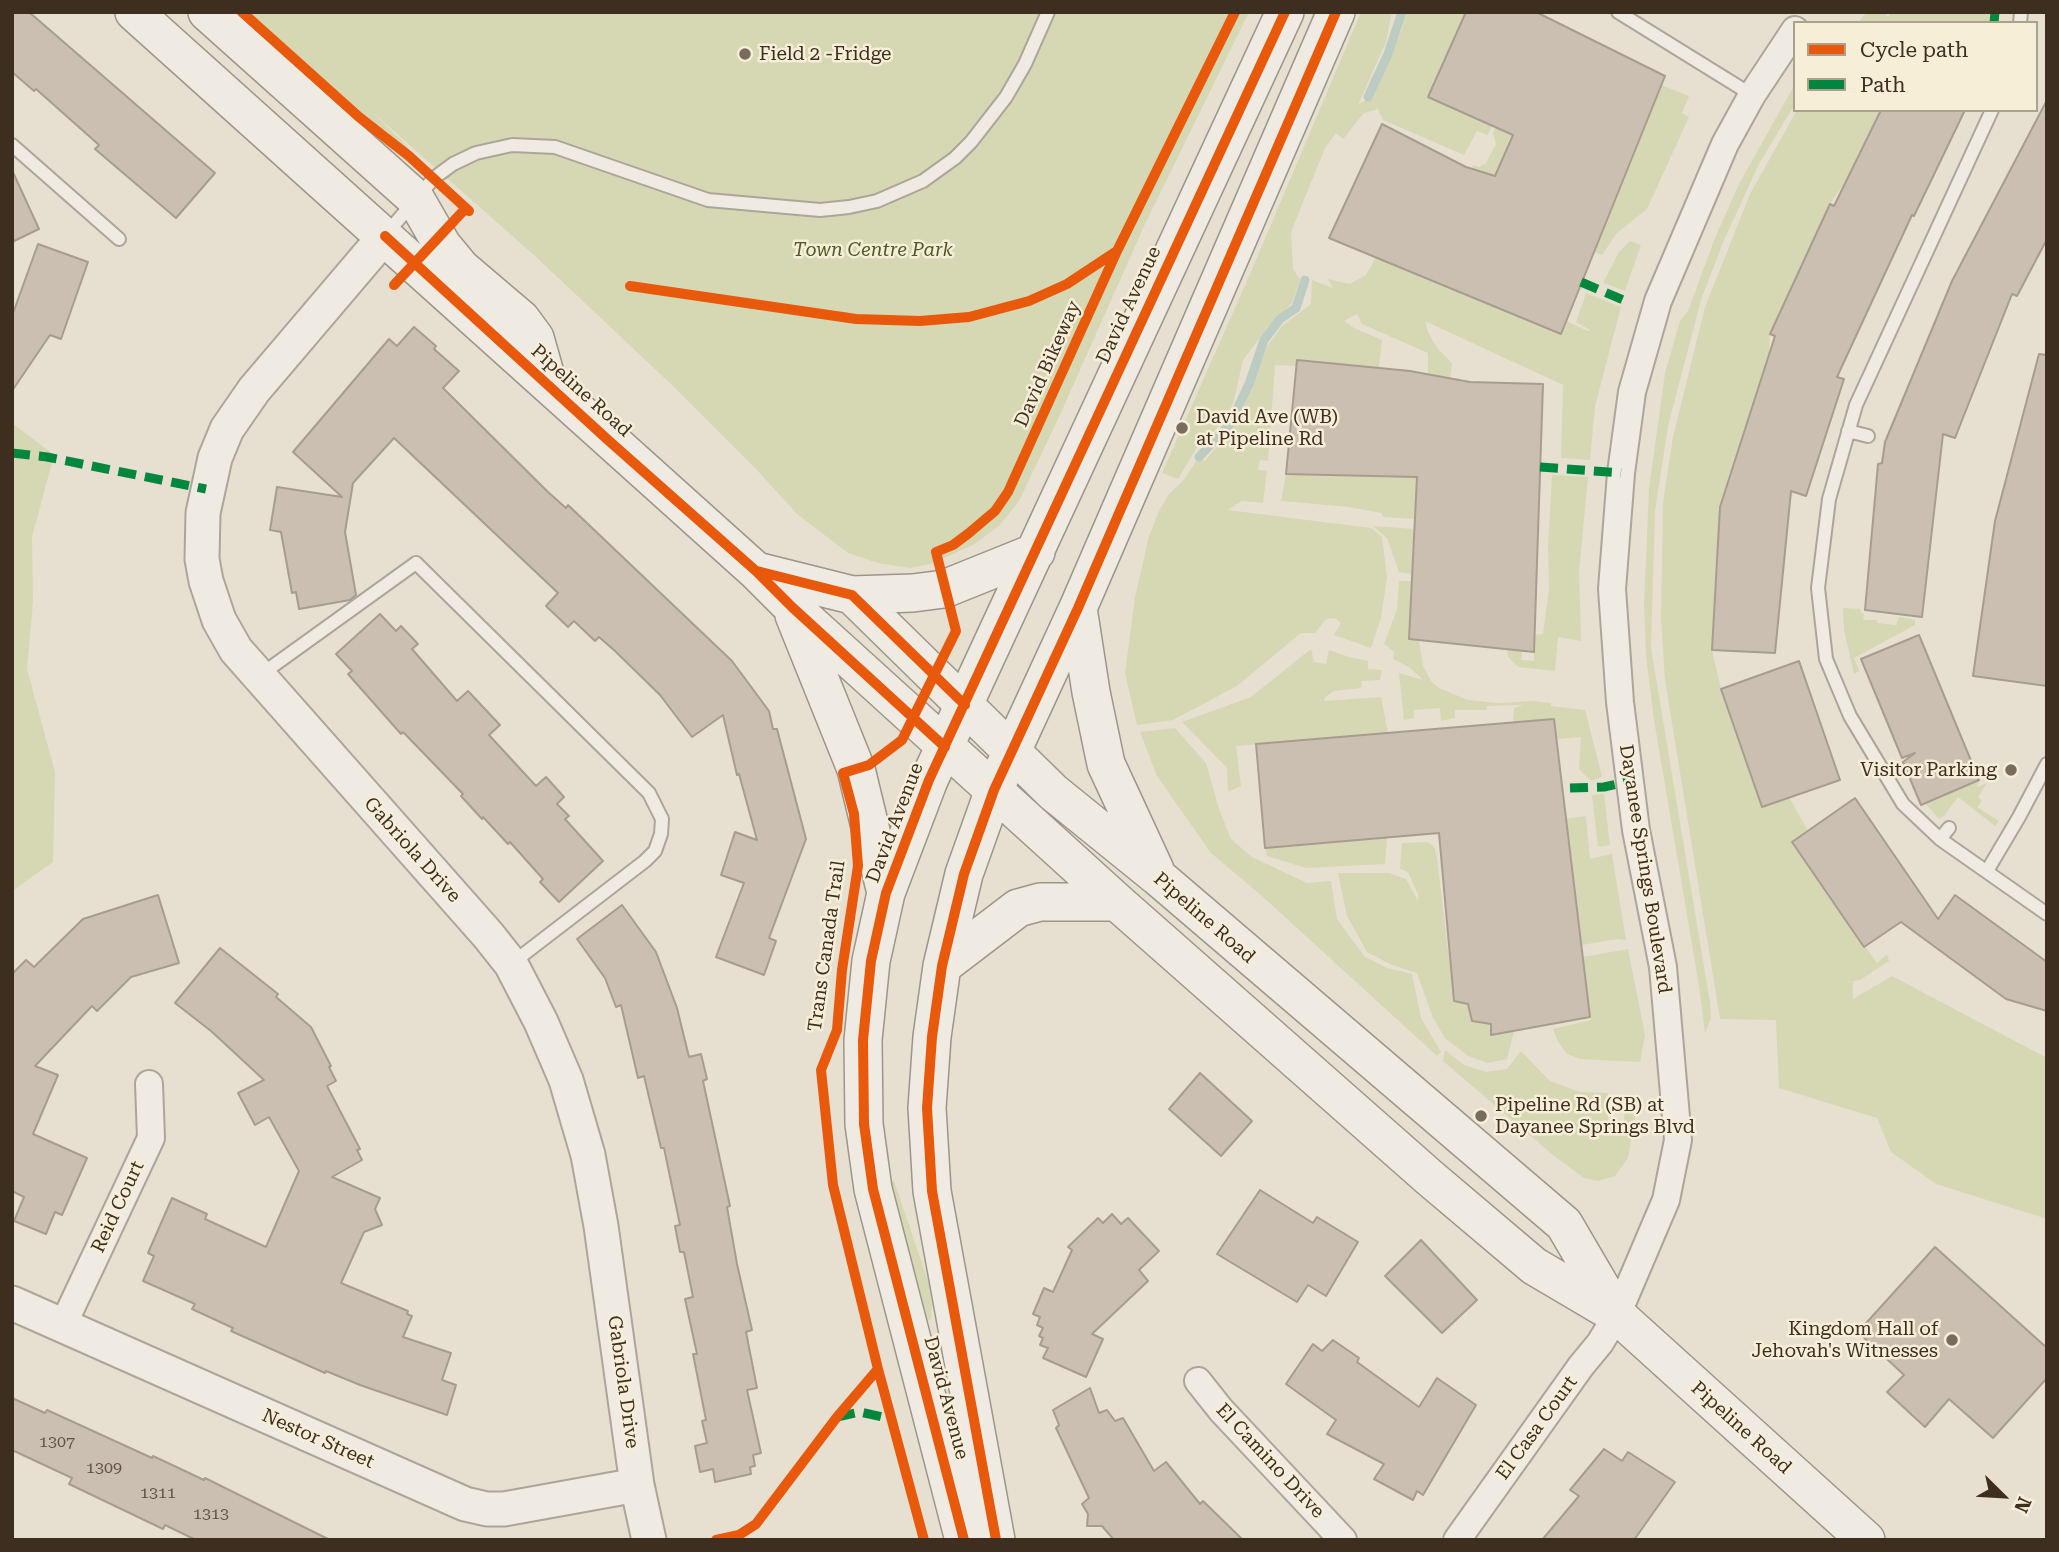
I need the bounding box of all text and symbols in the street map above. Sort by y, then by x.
legend [1793,21,2038,112]
text: Cycle path [1860,38,1968,62]
place label: Field 2 -Fridge [759,43,891,65]
marker: Field 2 -Fridge [737,46,753,62]
text: Path [1860,73,1906,97]
park label: Town Centre Park [793,239,953,261]
street label: David Avenue [1092,243,1166,367]
street label: David Bikeway [1010,297,1086,431]
street label: Pipeline Road [526,340,636,442]
place label: David Ave (WB) at Pipeline Rd [1196,406,1338,450]
marker: David Ave (WB) at Pipeline Rd [1174,420,1190,436]
street label: Dayanee Springs Boulevard [1614,743,1676,995]
place label: Visitor Parking [1860,759,1997,781]
street label: David Avenue [862,760,928,886]
marker: Visitor Parking [2003,762,2019,778]
street label: Gabriola Drive [359,793,465,907]
street label: Trans Canada Trail [804,859,850,1033]
street label: Pipeline Road [1149,868,1259,968]
place label: Pipeline Rd (SB) at Dayanee Springs Blvd [1495,1094,1695,1138]
marker: Pipeline Rd (SB) at Dayanee Springs Blvd [1473,1108,1489,1124]
street label: Reid Court [87,1157,149,1257]
street label: Gabriola Drive [602,1314,644,1450]
place label: Kingdom Hall of Jehovah's Witnesses [1751,1318,1938,1362]
marker: Kingdom Hall of Jehovah's Witnesses [1944,1332,1960,1348]
street label: David Avenue [919,1334,973,1462]
street label: El Casa Court [1492,1371,1582,1485]
street label: Pipeline Road [1686,1377,1796,1479]
street label: El Camino Drive [1211,1399,1329,1523]
street label: Nestor Street [258,1404,378,1474]
house number: 1307 [39,1432,75,1452]
house number: 1309 [86,1458,122,1478]
north arrow [1968,1461,2038,1531]
house number: 1311 [140,1483,176,1503]
text: N [2009,1493,2036,1516]
house number: 1313 [193,1504,229,1524]

